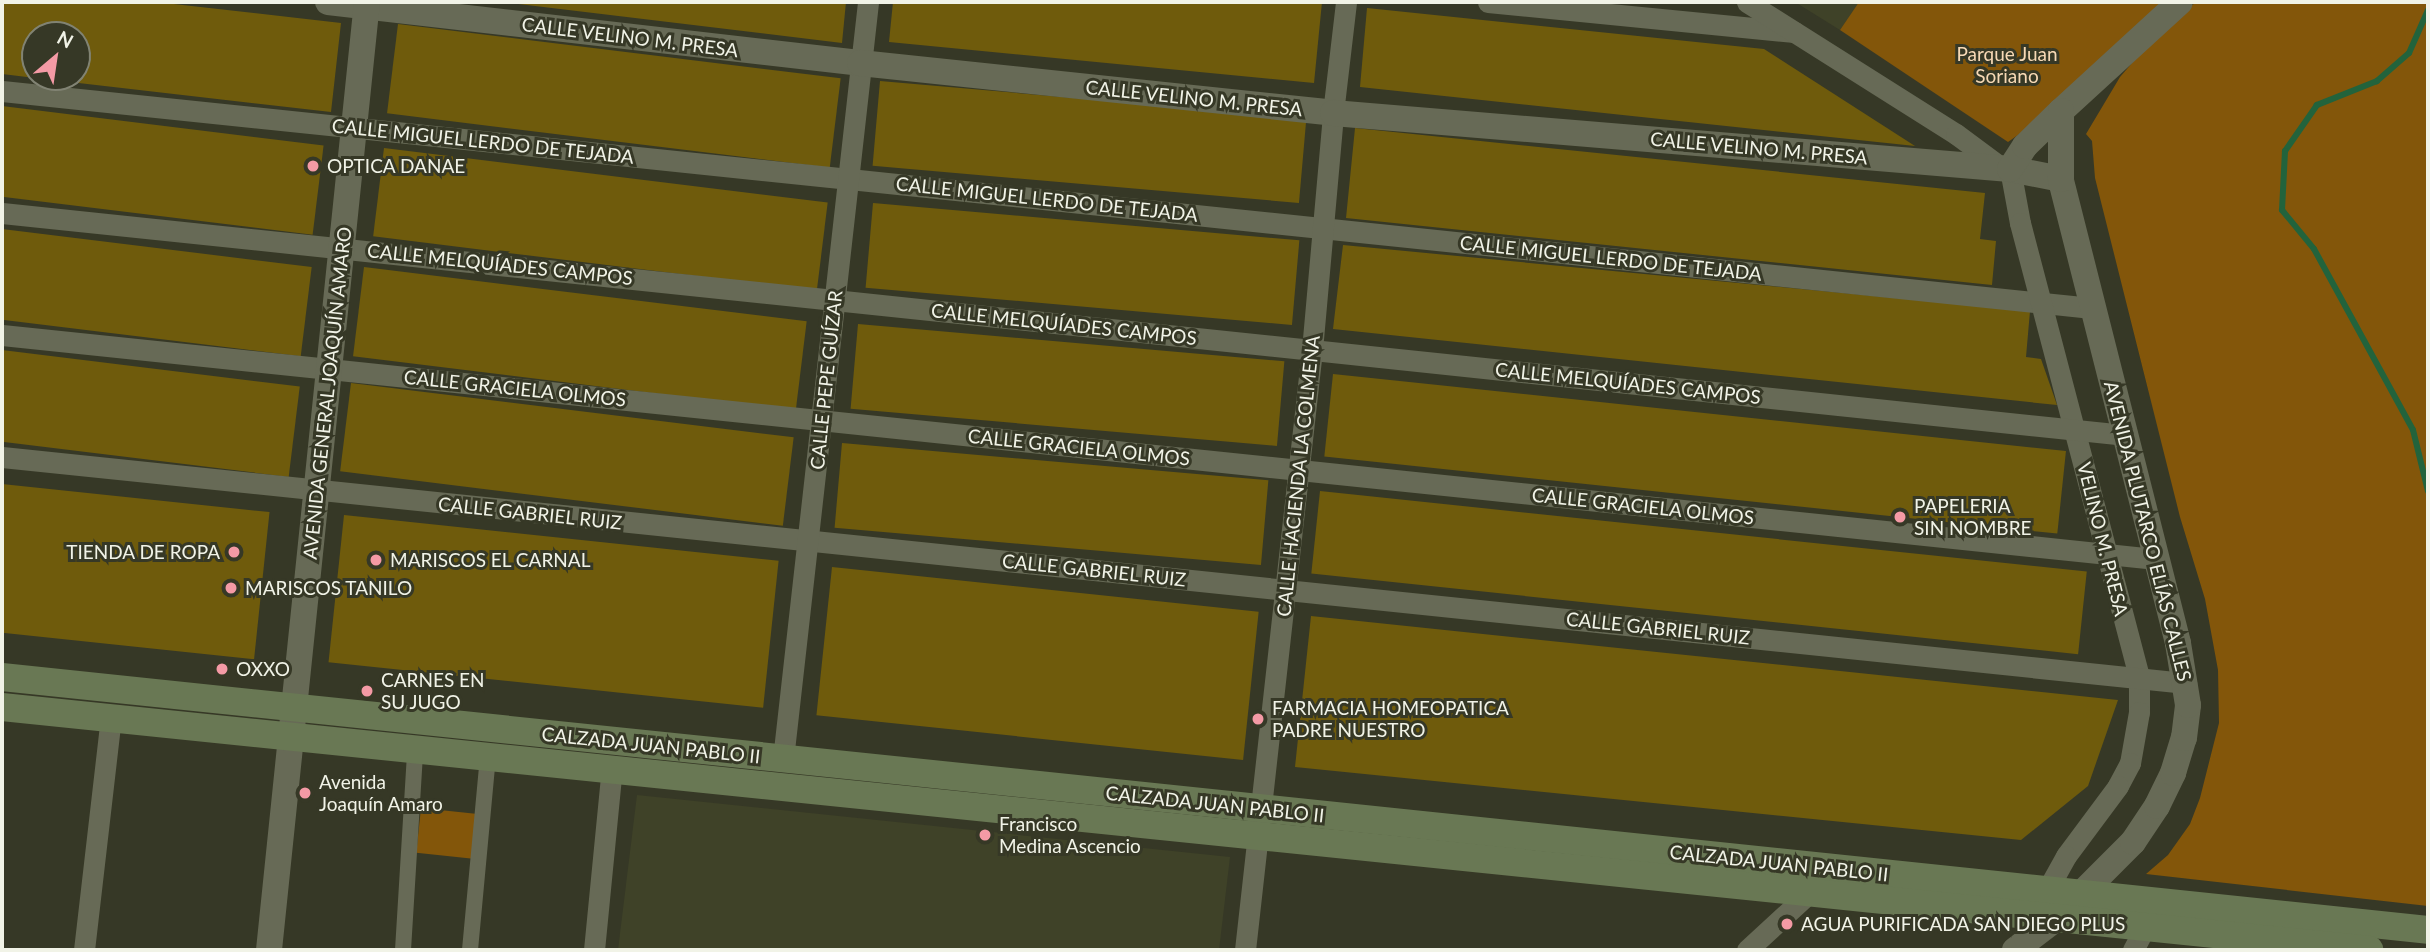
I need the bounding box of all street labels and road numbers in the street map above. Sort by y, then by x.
street label: CALLE VELINO M. PRESA [520,12,740,62]
street label: CALLE VELINO M. PRESA [1084,75,1304,121]
street label: CALLE MIGUEL LERDO DE TEJADA [330,114,636,168]
street label: CALLE VELINO M. PRESA [1649,127,1869,169]
street label: CALLE MIGUEL LERDO DE TEJADA [894,172,1200,226]
street label: AVENIDA GENERAL JOAQUÍN AMARO [298,224,356,562]
street label: CALLE MIGUEL LERDO DE TEJADA [1458,231,1764,285]
street label: CALLE MELQUÍADES CAMPOS [366,239,634,289]
street label: CALLE PEPE GUÍZAR [805,289,847,471]
street label: CALLE MELQUÍADES CAMPOS [930,299,1198,349]
street label: CALLE HACIENDA LA COLMENA [1272,334,1324,618]
street label: CALLE MELQUÍADES CAMPOS [1494,358,1762,408]
street label: CALLE GRACIELA OLMOS [403,365,627,411]
street label: AVENIDA PLUTARCO ELÍAS CALLES [2100,378,2196,684]
street label: CALLE GRACIELA OLMOS [967,424,1191,470]
street label: VELINO M. PRESA [2073,460,2133,618]
street label: CALLE GRACIELA OLMOS [1531,483,1755,529]
street label: CALLE GABRIEL RUIZ [437,492,623,534]
street label: CALLE GABRIEL RUIZ [1001,549,1187,591]
street label: CALLE GABRIEL RUIZ [1565,607,1751,649]
street label: CALZADA JUAN PABLO II [540,722,762,768]
street label: CALZADA JUAN PABLO II [1104,781,1326,827]
street label: CALZADA JUAN PABLO II [1668,840,1890,886]

